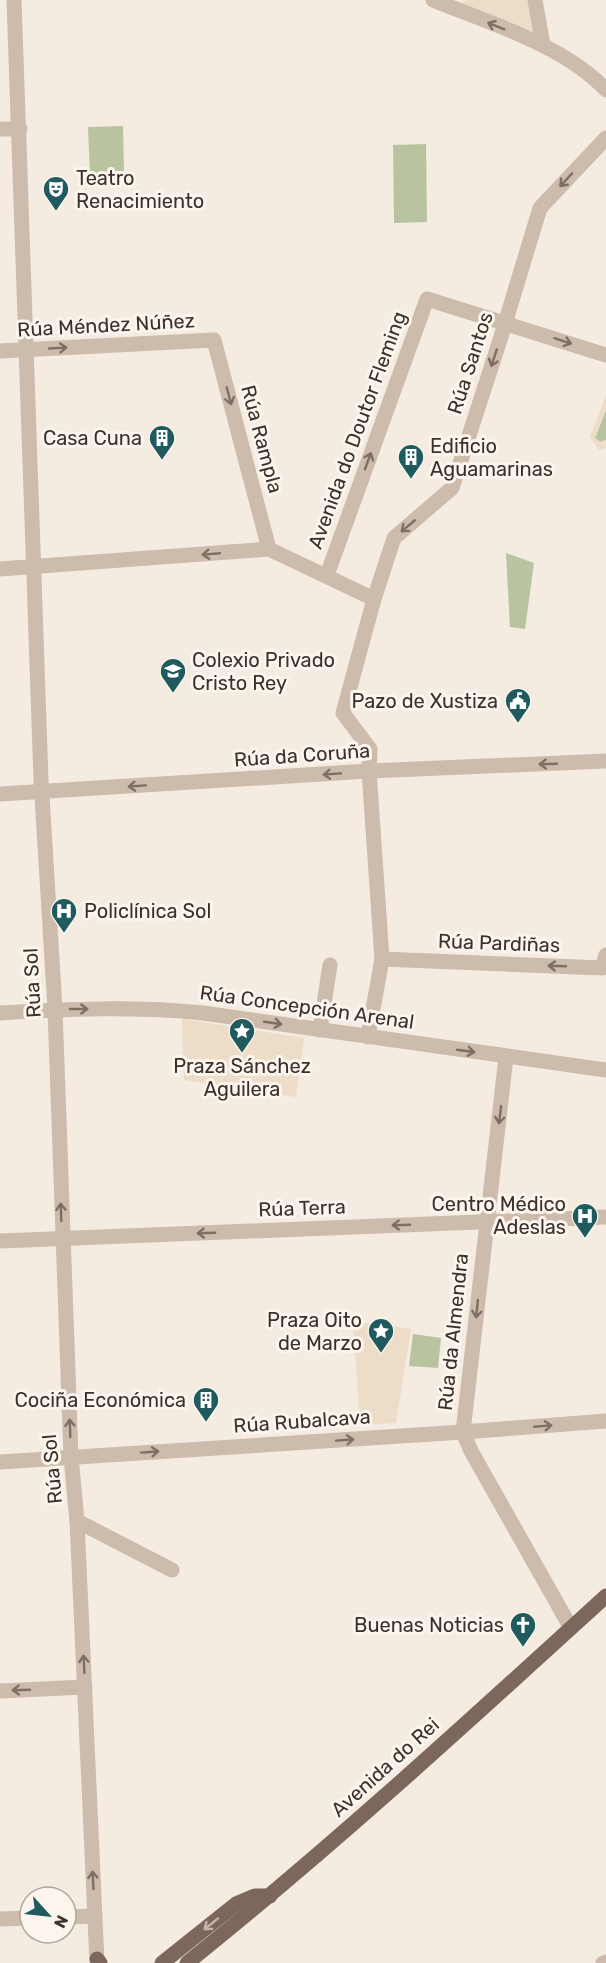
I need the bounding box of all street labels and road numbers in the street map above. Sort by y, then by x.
street label: Rúa Méndez Núñez [17,308,195,342]
street label: Avenida do Doutor Fleming [303,308,411,552]
street label: Rúa Santos [442,309,498,417]
street label: Rúa Rampla [236,382,288,496]
street label: Rúa da Coruña [233,738,371,772]
street label: Rúa Pardiñas [437,929,561,957]
street label: Rúa Sol [18,947,46,1019]
street label: Rúa Concepción Arenal [198,980,416,1034]
street label: Rúa Terra [258,1194,346,1222]
street label: Rúa da Almendra [433,1252,473,1412]
street label: Rúa Rubalcava [233,1404,371,1438]
street label: Rúa Sol [37,1433,67,1505]
street label: Avenida do Rei [326,1712,444,1822]

